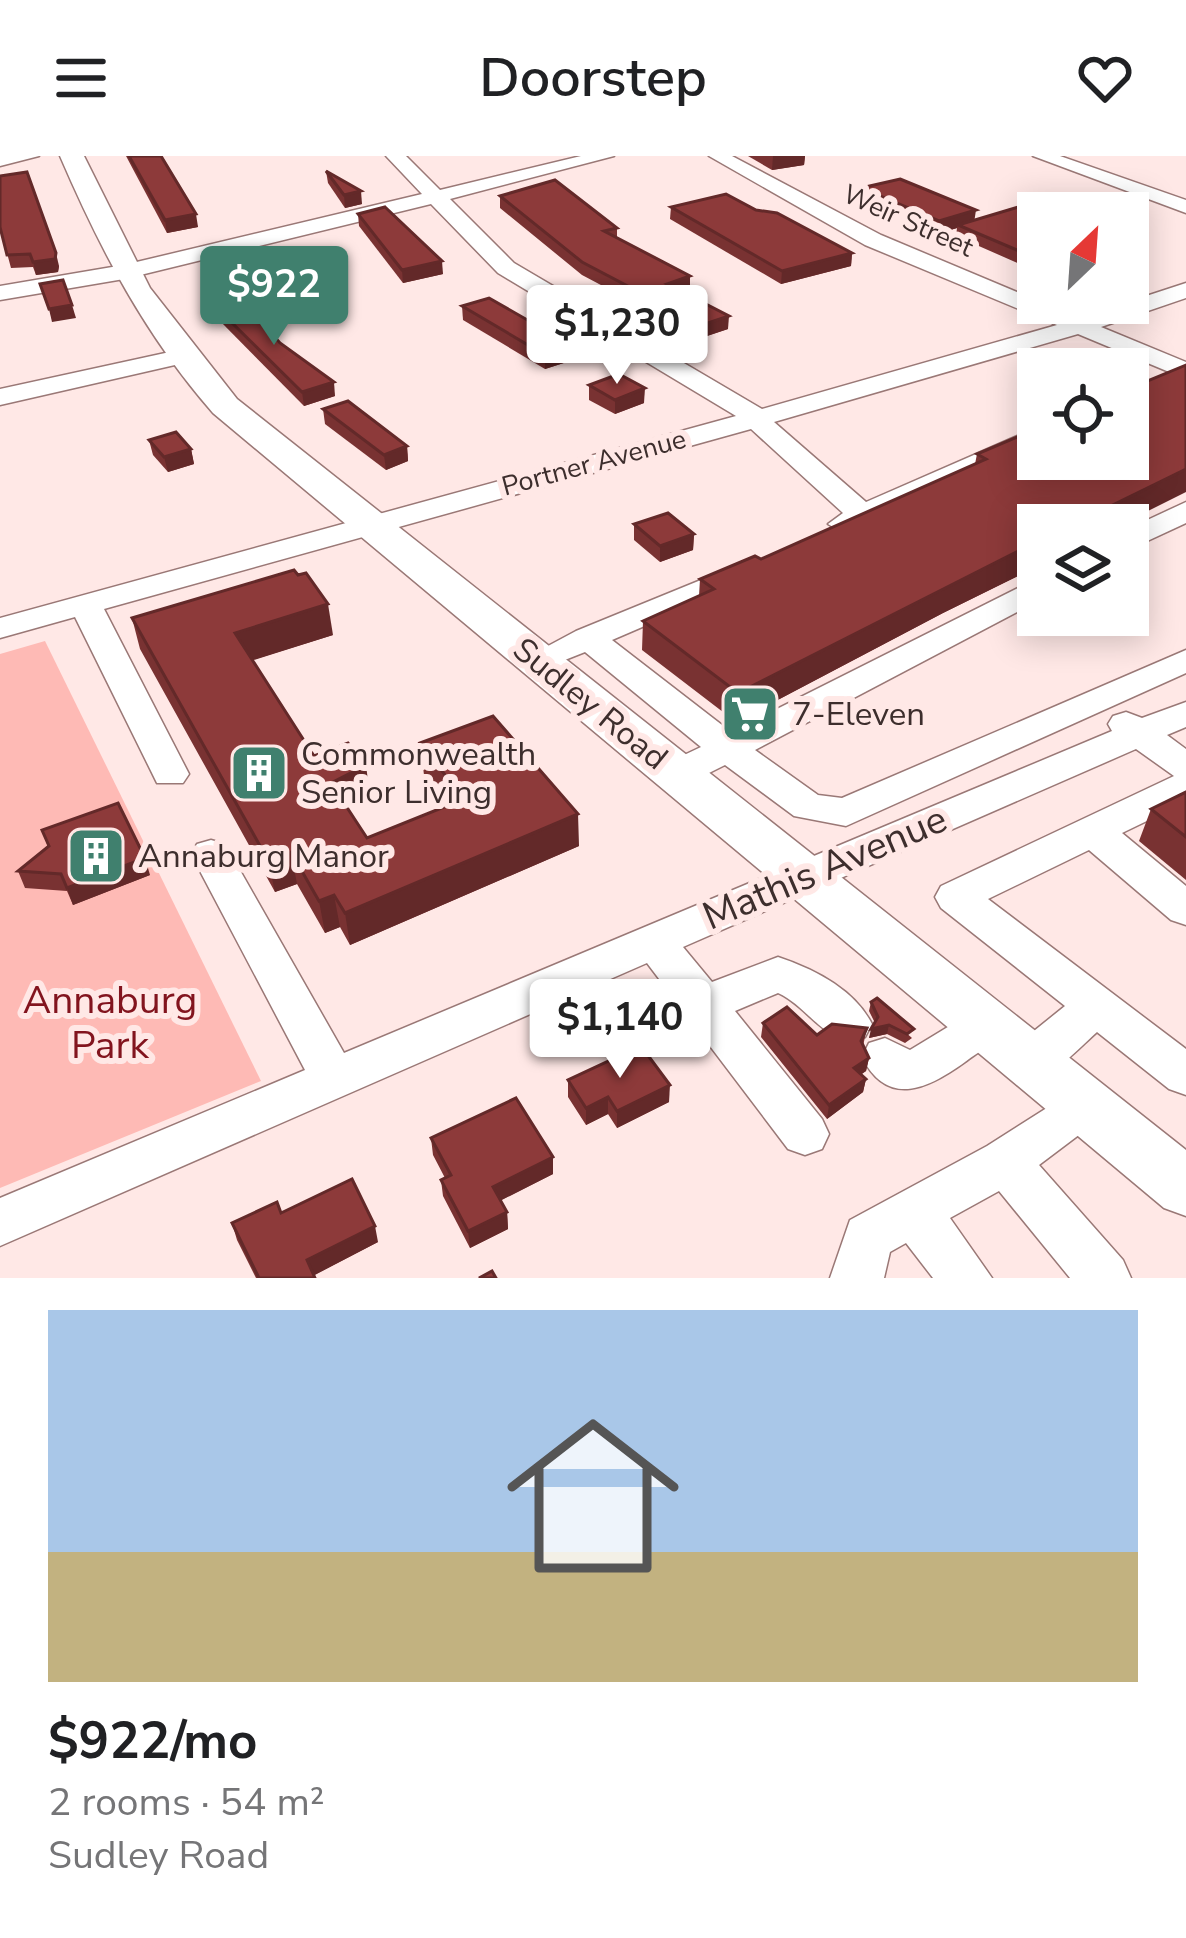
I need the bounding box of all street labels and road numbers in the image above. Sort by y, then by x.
street label: Weir Street [837,176,980,266]
street label: Portner Avenue [498,421,690,505]
street label: Sudley Road [503,628,677,780]
street label: Mathis Avenue [695,793,955,943]

